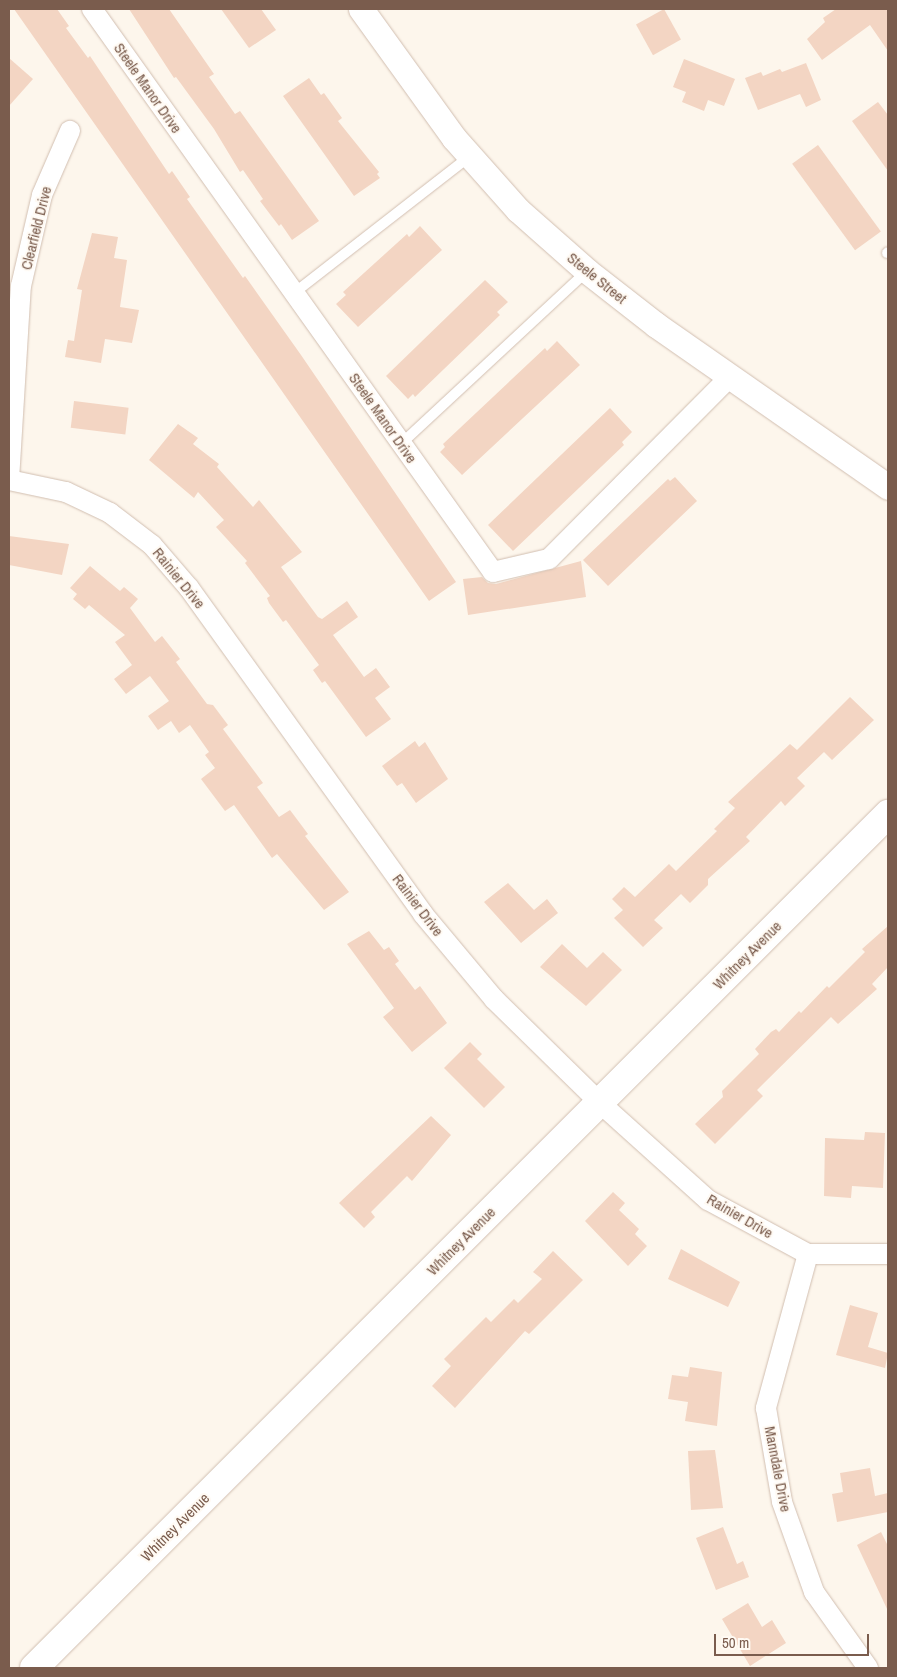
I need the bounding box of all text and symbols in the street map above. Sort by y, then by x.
street label: Steele Manor Drive [110,39,186,137]
street label: Clearfield Drive [17,184,55,272]
street label: Steele Street [564,249,630,307]
street label: Steele Manor Drive [345,369,421,467]
street label: Rainier Drive [149,544,209,612]
street label: Rainier Drive [389,870,447,940]
street label: Whitney Avenue [709,917,785,993]
street label: Rainier Drive [704,1190,776,1242]
street label: Whitney Avenue [423,1203,499,1279]
street label: Manndale Drive [761,1425,795,1513]
street label: Whitney Avenue [137,1489,213,1565]
scale bar [717,1624,872,1656]
text: 50 m [722,1632,749,1653]

